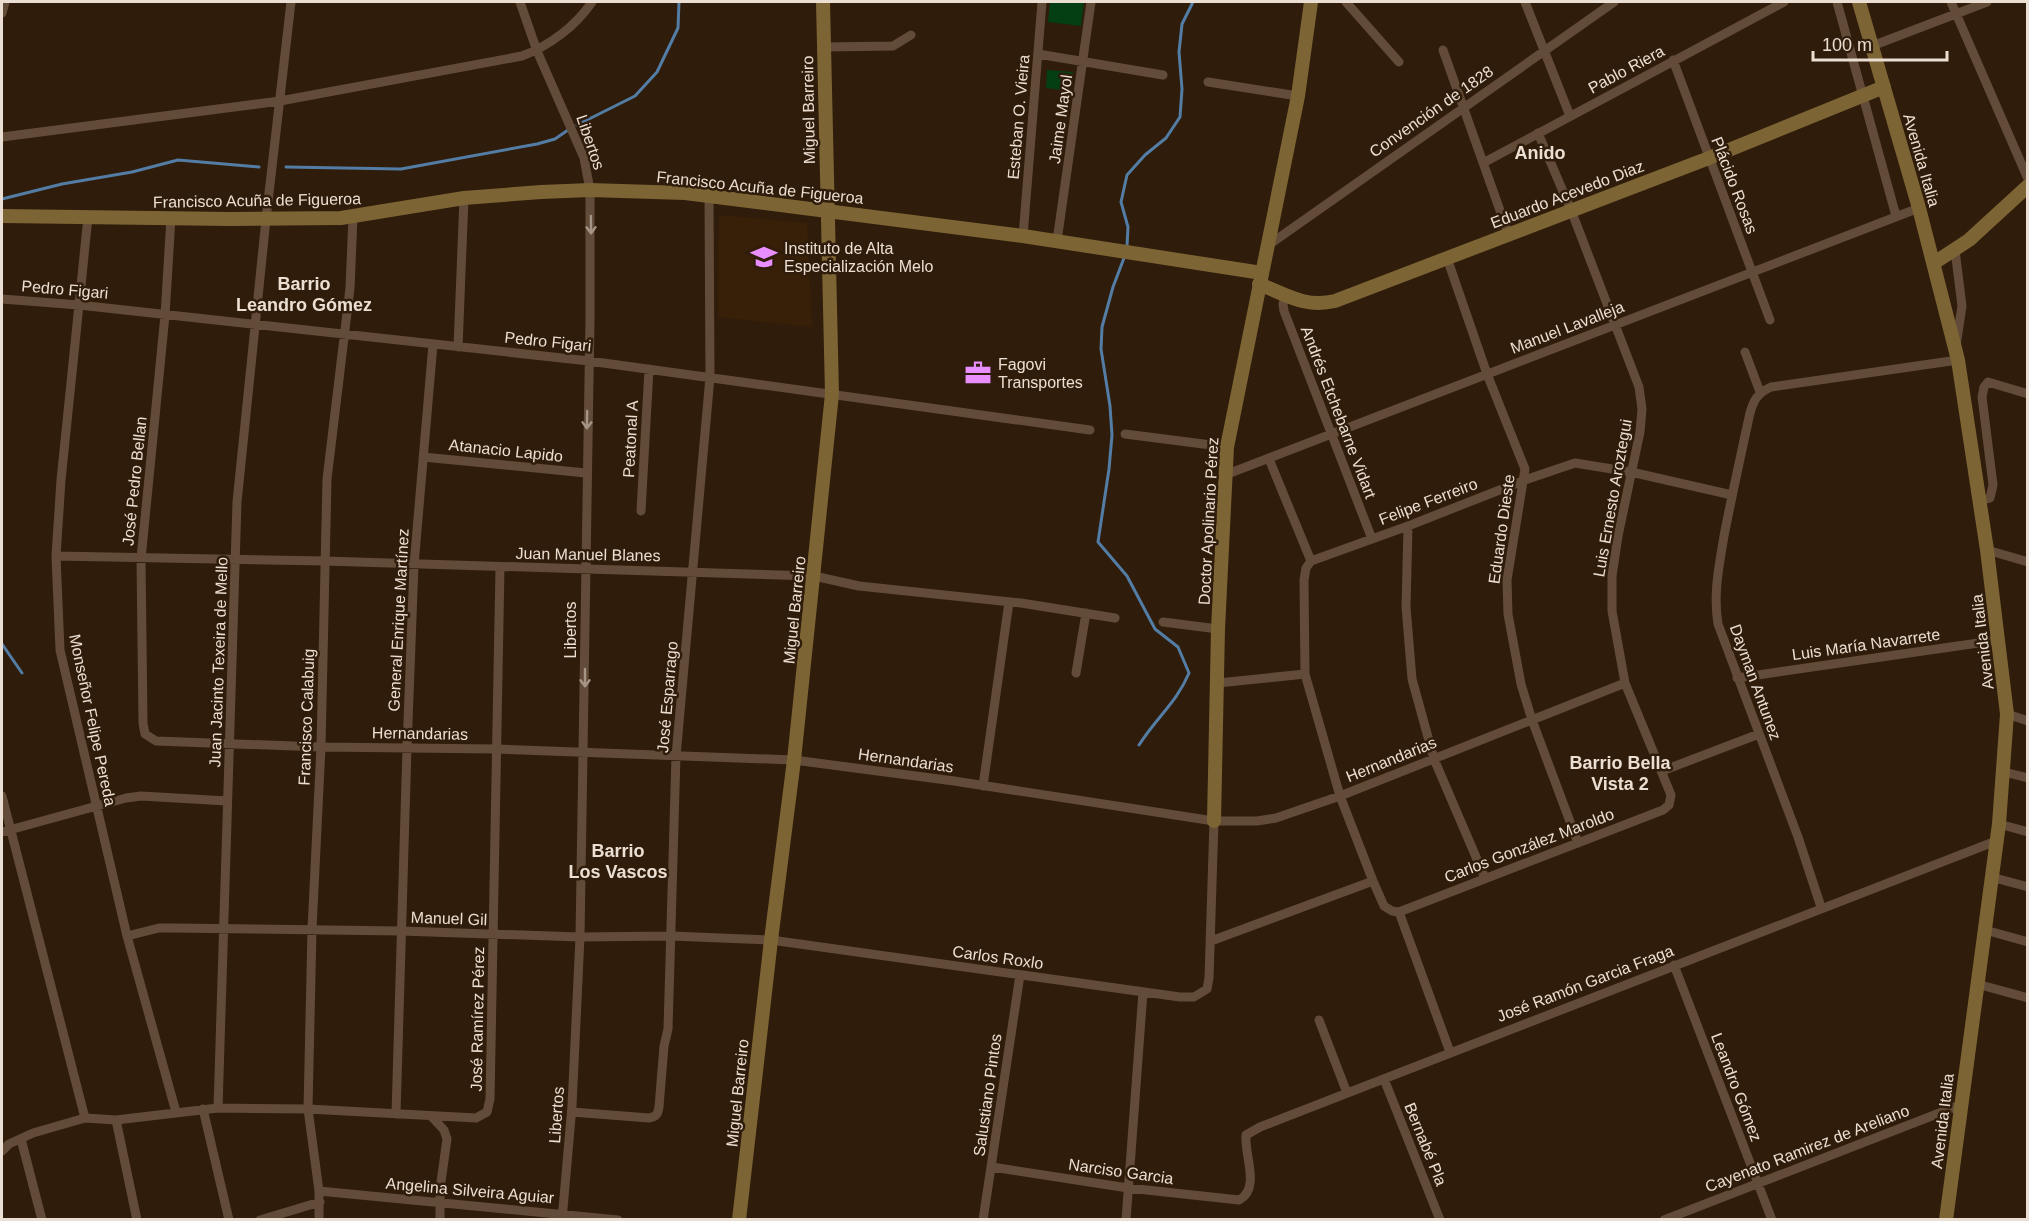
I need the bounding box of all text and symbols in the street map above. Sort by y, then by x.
scale bar [1813,24,1946,62]
text: 100 m [1822,35,1872,55]
street label: Pablo Riera [1585,42,1667,97]
street label: Esteban O. Vieira [1005,54,1032,180]
street label: Miguel Barreiro [799,56,818,164]
street label: Convención de 1828 [1366,62,1496,160]
street label: Jaime Mayol [1046,73,1075,165]
street label: Libertos [573,112,608,172]
street label: Avenida Italia [1900,112,1943,209]
street label: Plácido Rosas [1708,134,1761,236]
district label: Anido [1515,143,1566,163]
street label: Eduardo Acevedo Diaz [1488,157,1646,232]
street label: Francisco Acuña de Figueroa [656,168,864,207]
street label: Francisco Acuña de Figueroa [153,190,361,211]
one-way arrow [585,214,597,234]
place label: Instituto de Alta Especialización Melo [784,240,934,275]
school or university icon: Instituto de Alta Especialización Melo [749,242,779,272]
district label: Barrio Leandro Gómez [236,274,372,315]
street label: Pedro Figari [21,277,109,302]
street label: Manuel Lavalleja [1508,298,1626,357]
street label: Andrés Etchebarne Vidart [1298,324,1379,501]
street label: Pedro Figari [504,328,592,355]
place label: Fagovi Transportes [998,356,1083,391]
office icon: Fagovi Transportes [963,358,993,388]
street label: Peatonal A [620,400,641,478]
one-way arrow [582,409,593,429]
street label: José Pedro Bellan [119,416,150,547]
street label: Luis Ernesto Aroztegui [1590,418,1635,578]
street label: Atanacio Lapido [448,436,564,465]
street label: Doctor Apolinario Pérez [1196,437,1221,605]
street label: Eduardo Dieste [1485,473,1518,585]
street label: Felipe Ferreiro [1377,475,1480,528]
street label: General Enrique Martínez [385,528,412,712]
street label: Juan Manuel Blanes [515,545,661,564]
street label: Miguel Barreiro [780,555,809,665]
street label: Juan Jacinto Texeira de Mello [206,556,231,767]
street label: Avenida Italia [1968,593,1997,691]
street label: Libertos [562,602,579,658]
street label: Dayman Antunez [1727,622,1784,742]
street label: Luis María Navarrete [1791,626,1941,663]
street label: Monseñor Felipe Pereda [66,633,119,808]
street label: José Esparrago [654,640,681,754]
street label: Francisco Calabuig [296,648,317,786]
one-way arrow [579,667,591,687]
street label: Hernandarias [372,724,468,743]
street label: Hernandarias [1343,734,1439,785]
street label: Hernandarias [857,745,955,776]
district label: Barrio Bella Vista 2 [1569,753,1672,794]
street label: Carlos González Maroldo [1442,805,1617,886]
district label: Barrio Los Vascos [568,841,668,882]
street label: Manuel Gil [410,909,487,928]
street label: José Ramón Garcia Fraga [1495,942,1676,1025]
street label: Carlos Roxlo [951,943,1045,972]
street label: José Ramírez Pérez [468,946,487,1092]
street label: Leandro Gómez [1708,1031,1765,1144]
street label: Salustiano Pintos [970,1033,1005,1157]
street label: Miguel Barreiro [723,1038,752,1148]
street label: Avenida Italia [1928,1072,1957,1170]
street label: Libertos [546,1086,567,1144]
street label: Bernabé Pla [1401,1100,1450,1188]
street label: Cayenato Ramirez de Areliano [1703,1102,1912,1195]
street label: Narciso Garcia [1067,1156,1175,1187]
street label: Angelina Silveira Aguiar [385,1175,556,1206]

